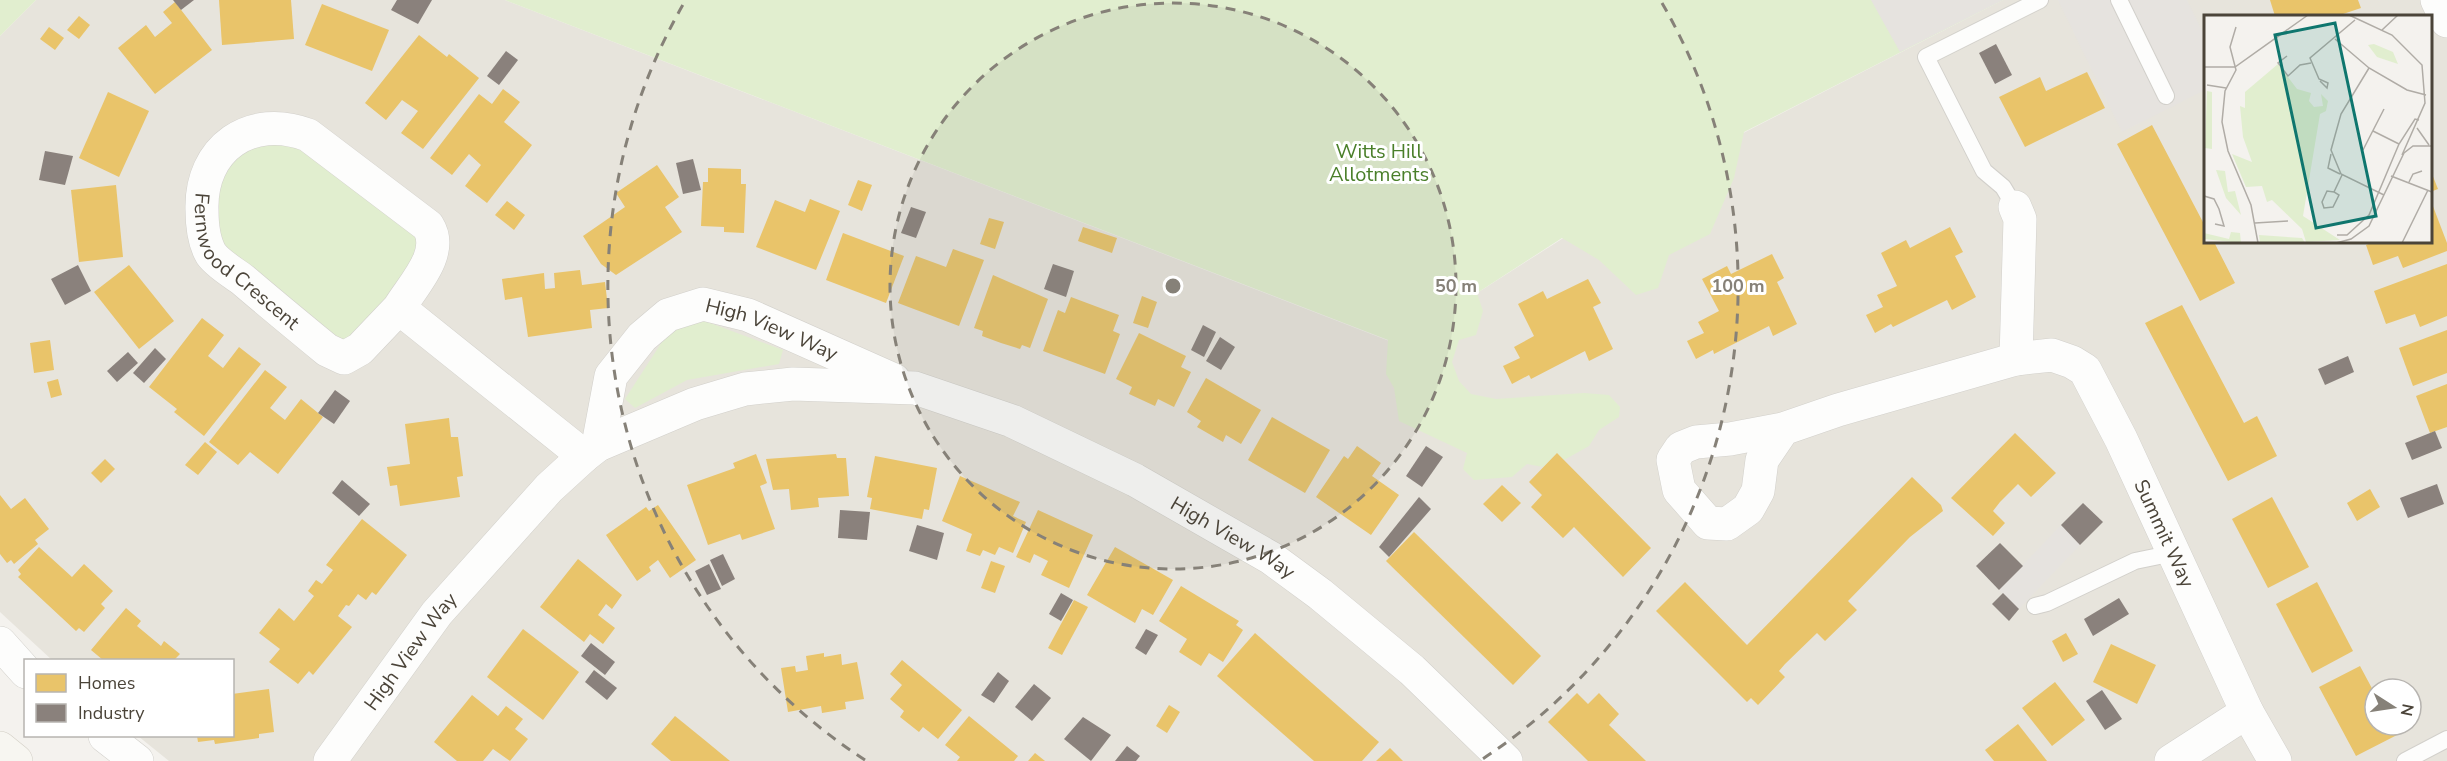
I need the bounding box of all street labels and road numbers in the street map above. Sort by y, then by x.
street label: Fernwood Crescent [188,192,306,336]
street label: High View Way [703,292,843,367]
street label: Summit Way [2128,475,2201,592]
street label: High View Way [1166,490,1301,585]
street label: High View Way [358,586,463,716]

